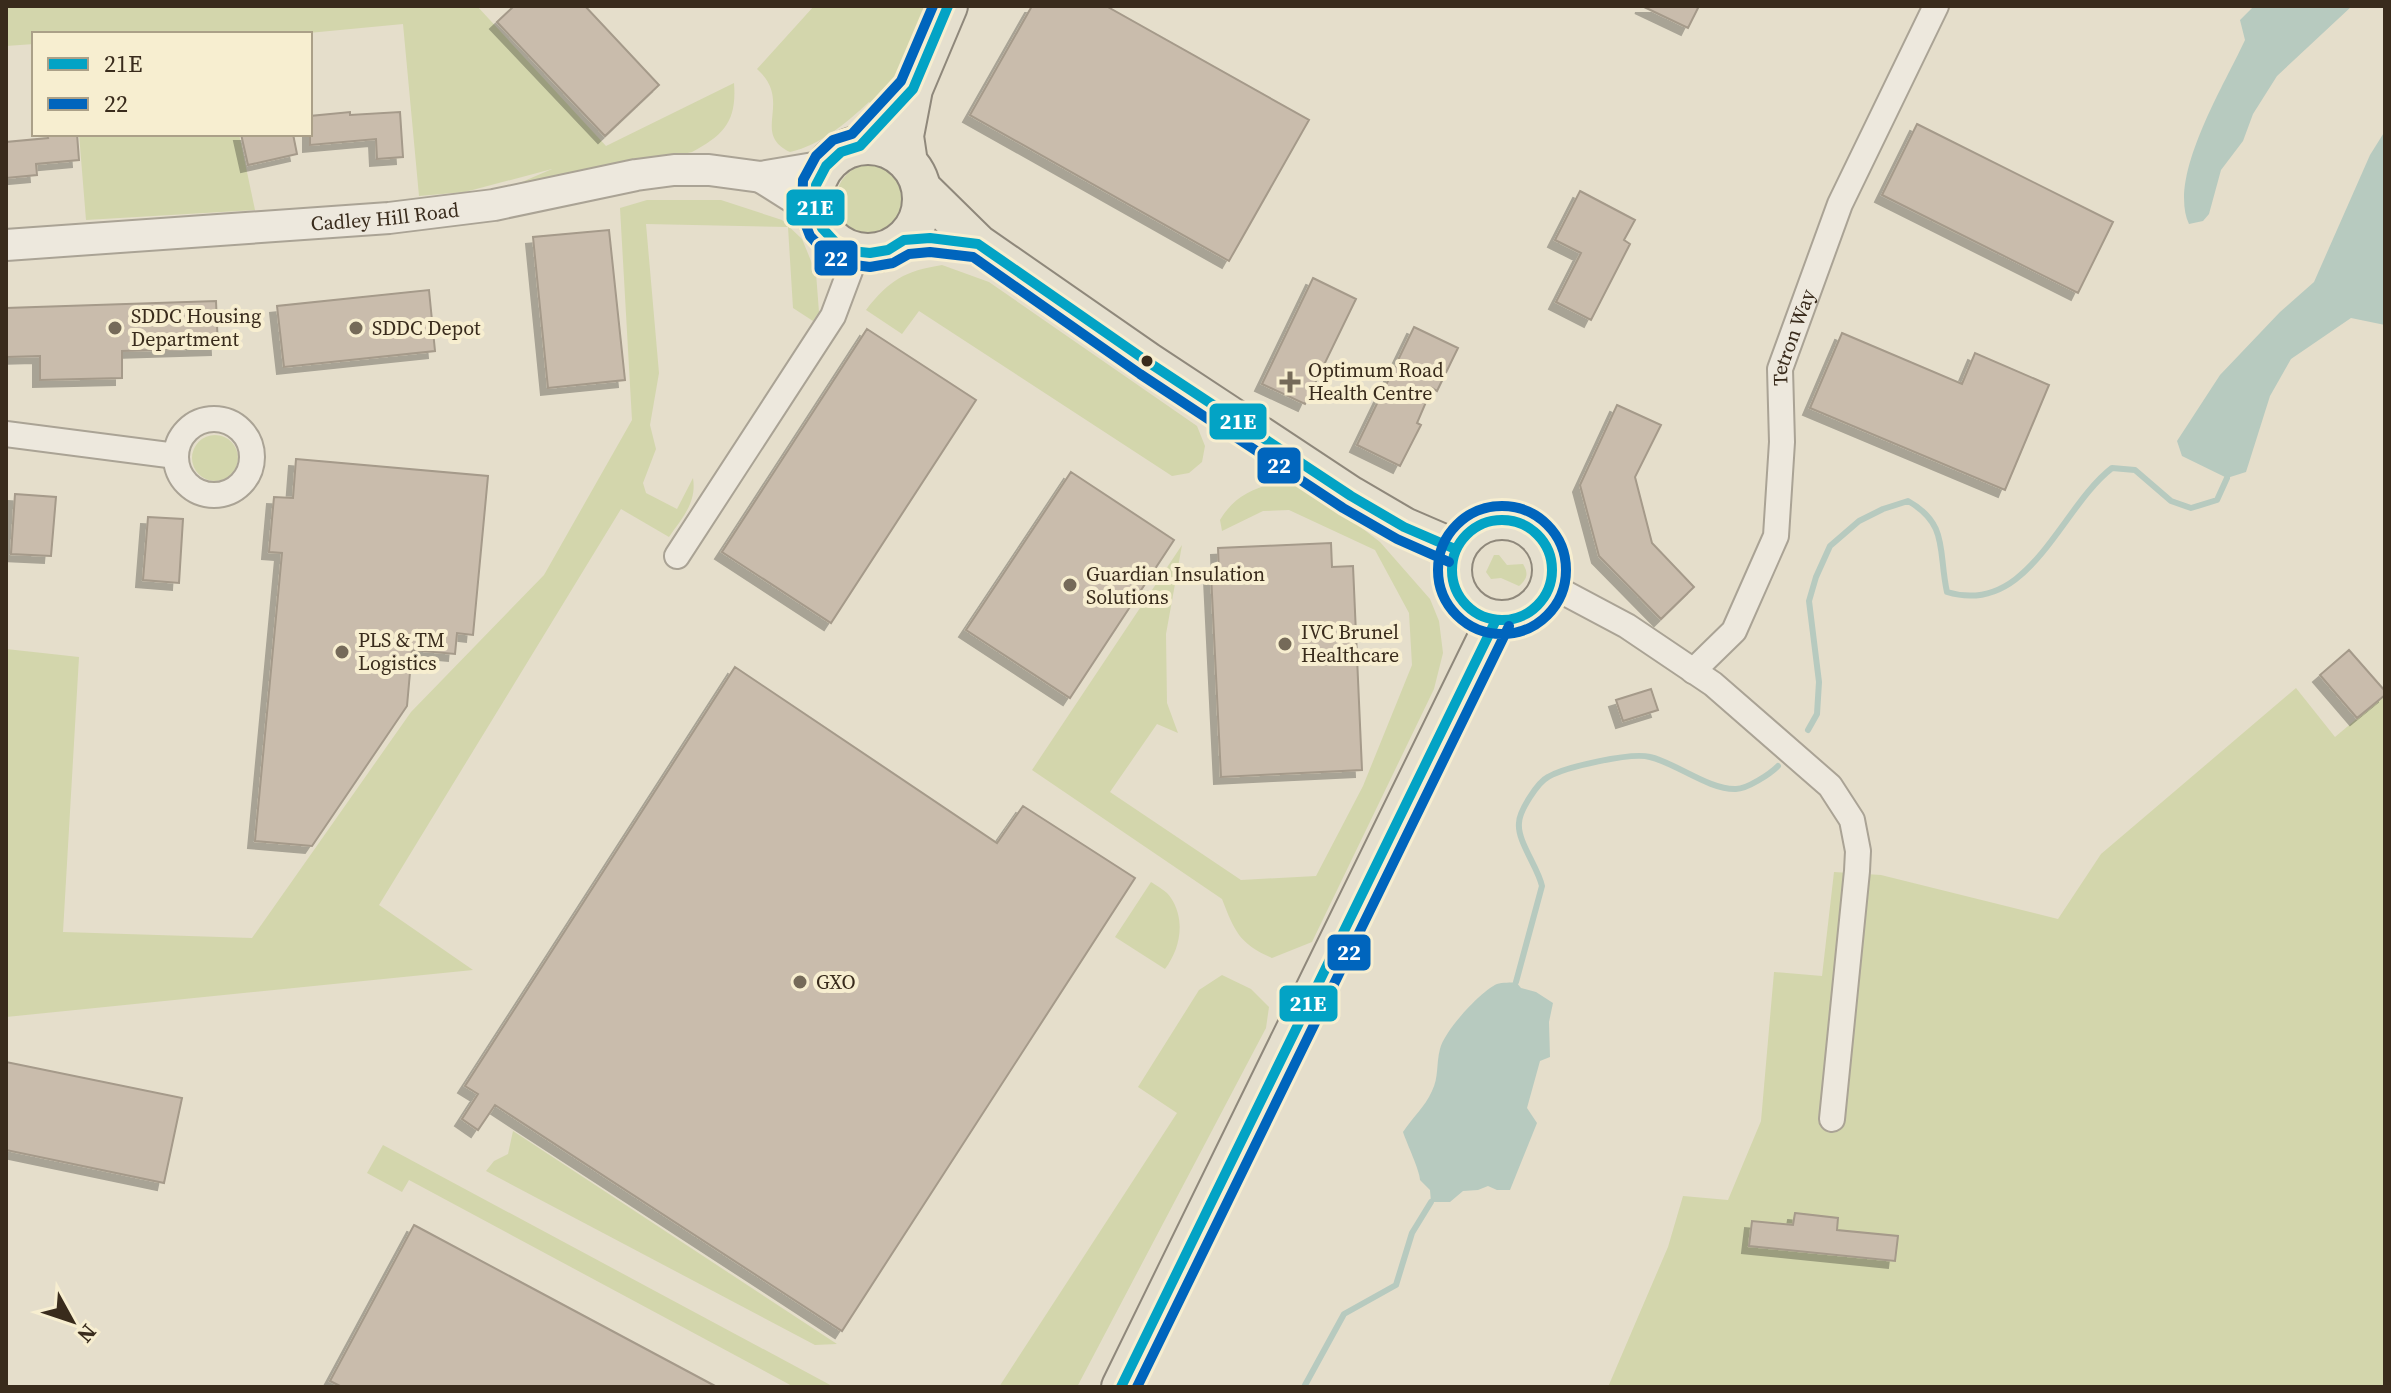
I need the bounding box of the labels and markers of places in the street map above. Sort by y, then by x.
place label: SDDC Housing Department [131,302,261,353]
place label: SDDC Depot [372,314,481,342]
marker: SDDC Housing Department [106,319,124,337]
marker: SDDC Depot [347,319,365,337]
unlabelled marker [1139,353,1155,369]
place label: Optimum Road Health Centre [1308,356,1444,407]
marker: Optimum Road Health Centre [1279,371,1301,393]
place label: Guardian Insulation Solutions [1086,560,1265,611]
marker: Guardian Insulation Solutions [1061,576,1079,594]
place label: IVC Brunel Healthcare [1301,618,1399,669]
place label: PLS & TM Logistics [358,626,445,677]
marker: IVC Brunel Healthcare [1276,635,1294,653]
marker: PLS & TM Logistics [333,643,351,661]
place label: GXO [816,968,856,996]
marker: GXO [791,973,809,991]

